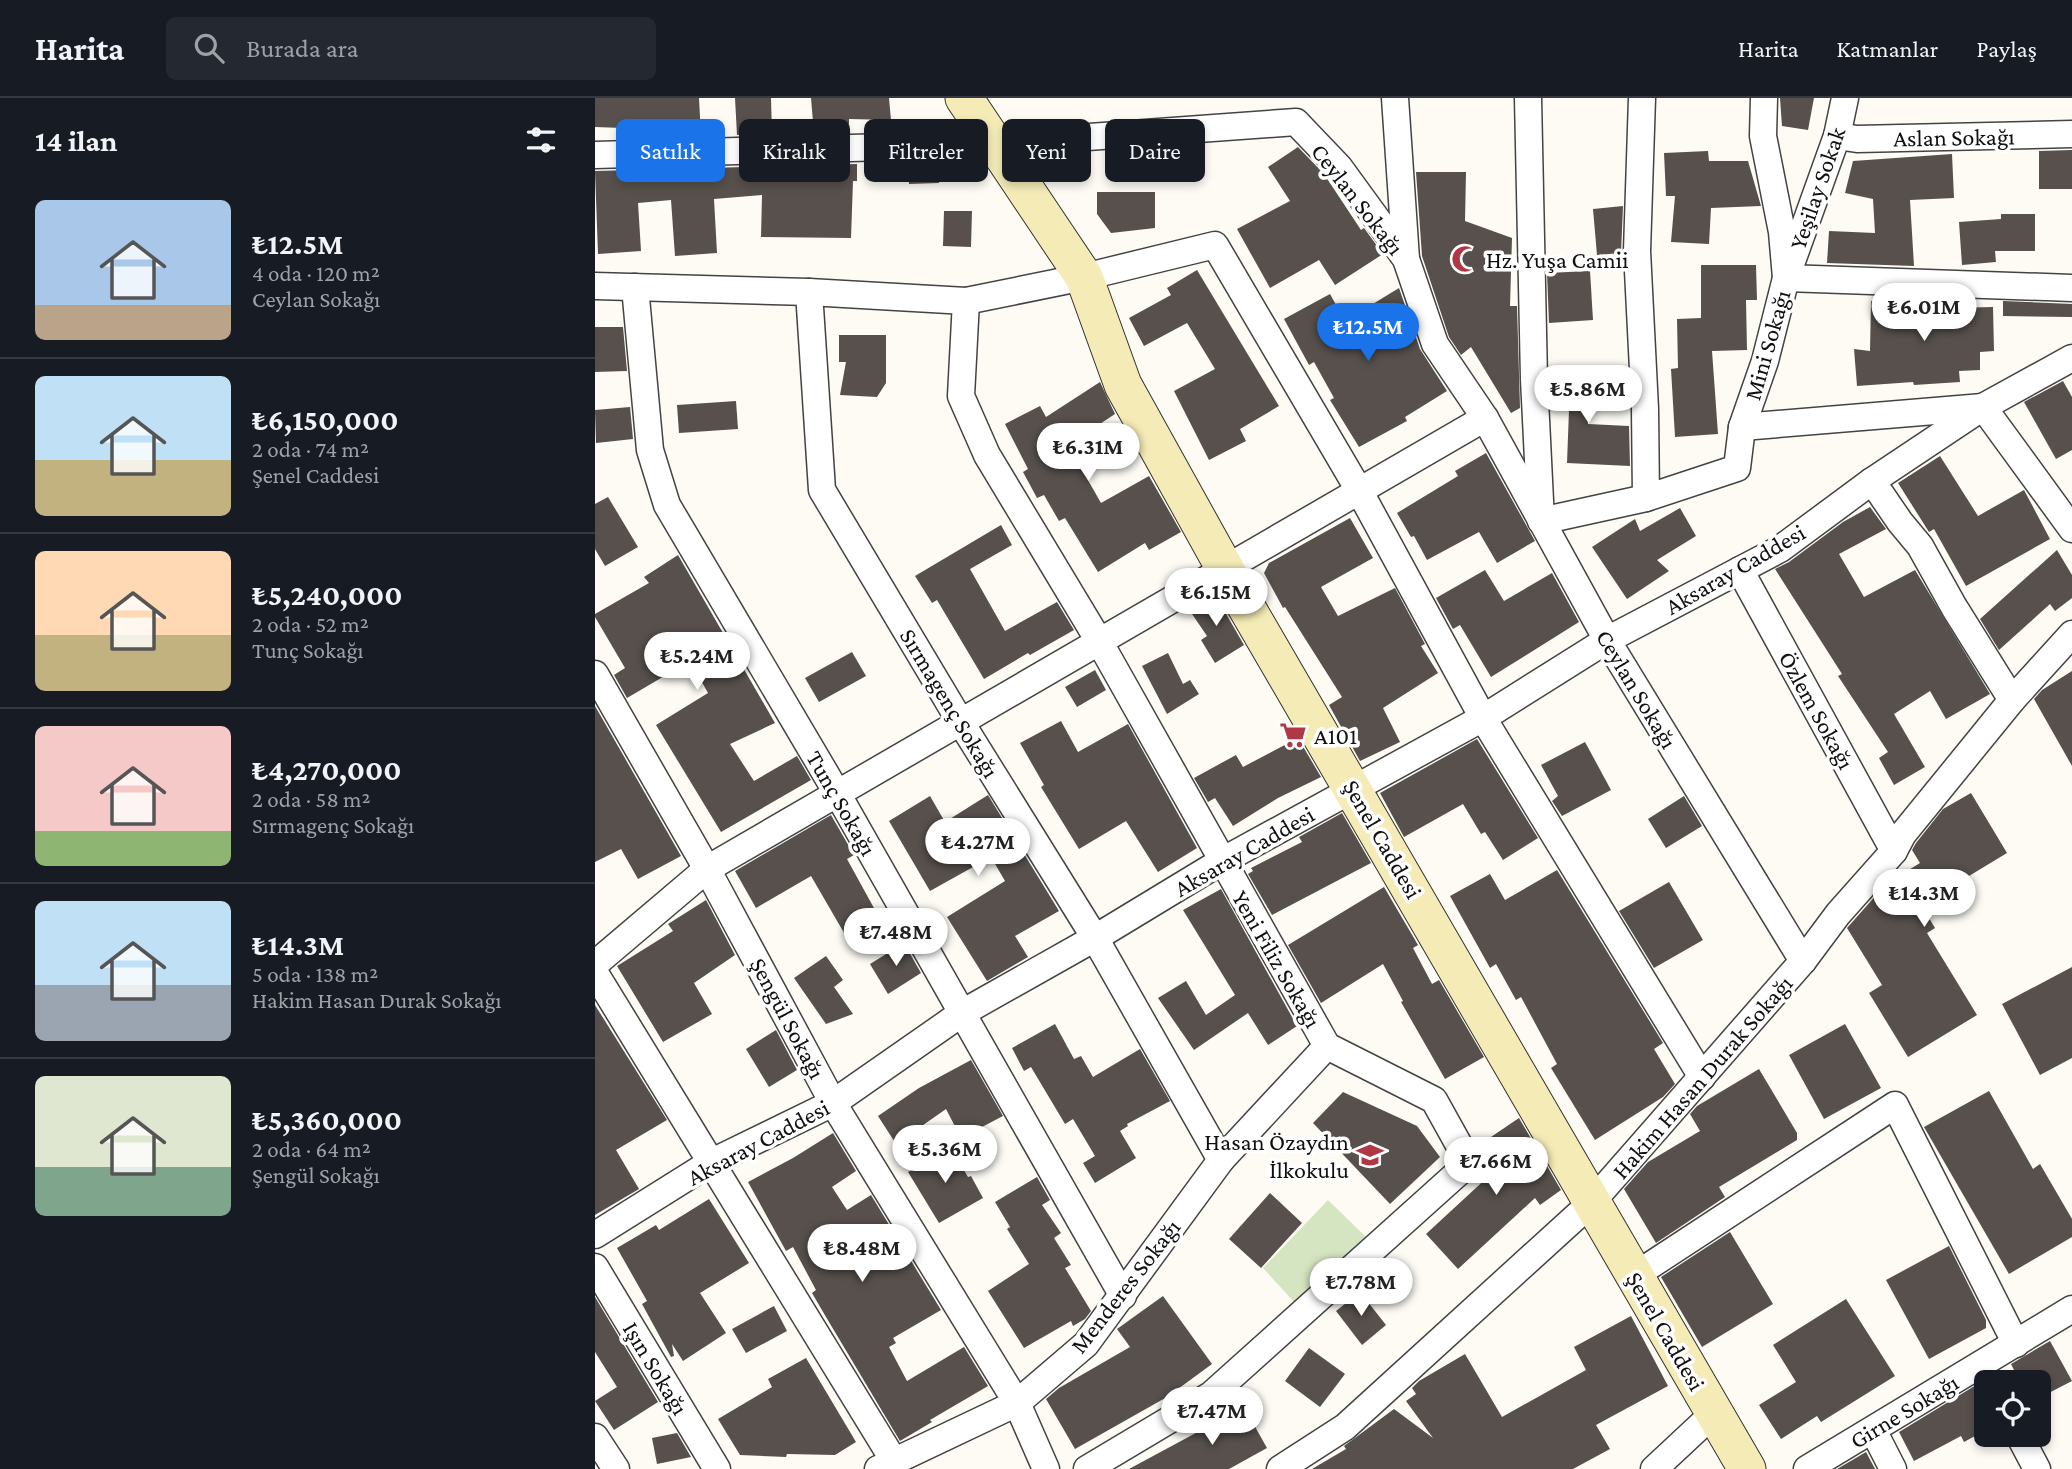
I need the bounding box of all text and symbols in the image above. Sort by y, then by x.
search box [166,17,656,80]
icon: search [190,29,228,67]
text: Harita [35,30,124,67]
text: Burada ara [246,34,359,63]
text: Harita [1738,35,1799,62]
text: Katmanlar [1837,35,1938,62]
text: Paylaş [1976,35,2037,62]
chip: Satılık [616,119,725,182]
chip: Kiralık [739,119,850,182]
chip: Filtreler [864,119,988,182]
chip: Yeni [1002,119,1091,182]
chip: Daire [1105,119,1205,182]
icon: filters [522,121,560,159]
street label: Aslan Sokağı [1893,122,2015,152]
street label: Yeşilay Sokak [1784,123,1851,253]
text: 14 ilan [35,124,117,157]
street label: Ceylan Sokağı [1306,138,1410,260]
text: ₺12.5M [252,227,343,260]
icon: home [91,228,175,312]
mosque icon: Hz. Yuşa Camii [1450,244,1480,274]
place label: Hz. Yuşa Camii [1486,246,1628,273]
text: 4 oda · 120 m² [252,260,380,286]
pin: ₺6.01M [1867,284,1981,343]
text: Ceylan Sokağı [252,286,380,312]
street label: Mini Sokağı [1738,287,1796,403]
text: ₺6.01M [1888,293,1960,319]
pin: ₺12.5M [1311,303,1425,363]
text: ₺12.5M [1333,313,1403,339]
pin: ₺5.86M [1531,366,1645,425]
text: ₺5.86M [1550,375,1626,401]
text: ₺6,150,000 [252,403,398,436]
icon: home [91,404,175,488]
pin: ₺6.31M [1031,424,1145,483]
text: ₺6.31M [1053,433,1123,459]
text: 2 oda · 74 m² [252,436,369,462]
text: Şenel Caddesi [252,462,379,488]
street label: Aksaray Caddesi [1660,518,1810,620]
pin: ₺6.15M [1159,568,1273,628]
text: ₺5,240,000 [252,578,402,611]
text: ₺6.15M [1181,578,1251,604]
icon: home [91,579,175,663]
text: 2 oda · 52 m² [252,611,369,637]
street label: Sırmagenç Sokağı [895,623,1005,783]
street label: Ceylan Sokağı [1591,625,1683,753]
pin: ₺5.24M [640,632,754,692]
text: Tunç Sokağı [252,637,364,663]
text: ₺5.24M [660,642,734,668]
street label: Özlem Sokağı [1774,646,1860,774]
supermarket icon: A101 [1278,720,1308,750]
place label: A101 [1314,722,1357,749]
street label: Tunç Sokağı [801,746,883,860]
text: ₺4,270,000 [252,753,402,786]
icon: home [91,754,175,838]
street label: Şenel Caddesi [1338,775,1428,903]
text: 2 oda · 58 m² [252,786,371,812]
street label: Aksaray Caddesi [1169,800,1319,902]
text: Sırmagenç Sokağı [252,812,414,838]
pin: ₺4.27M [921,818,1035,878]
text: ₺4.27M [941,828,1015,854]
pin: ₺14.3M [1867,870,1981,929]
text: ₺14.3M [1889,879,1959,905]
street label: Yeni Filiz Sokağı [1227,886,1327,1032]
pin: ₺7.48M [839,908,953,968]
text: ₺7.48M [860,918,932,944]
text: ₺14.3M [252,928,344,961]
icon: home [91,929,175,1013]
street label: Şengül Sokağı [745,953,831,1083]
text: 5 oda · 138 m² [252,961,378,987]
street label: Hakim Hasan Durak Sokağı [1606,970,1798,1184]
text: Hakim Hasan Durak Sokağı [252,987,502,1013]
street label: Aksaray Caddesi [682,1093,834,1191]
text: ₺5,360,000 [252,1103,402,1136]
icon: home [91,1104,175,1188]
pin: ₺5.36M [888,1126,1002,1185]
place label: Hasan Özaydın İlkokulu [1204,1128,1349,1183]
text: ₺5.36M [908,1135,982,1161]
text: 2 oda · 64 m² [252,1136,371,1162]
pin: ₺7.66M [1439,1138,1553,1197]
school or university icon: Hasan Özaydın İlkokulu [1355,1140,1385,1170]
text: ₺7.66M [1460,1147,1532,1173]
text: Şengül Sokağı [252,1162,380,1188]
street label: Menderes Sokağı [1064,1214,1186,1358]
pin: ₺8.48M [805,1224,919,1284]
text: ₺8.48M [823,1234,901,1260]
pin: ₺7.78M [1304,1258,1418,1318]
street label: Şenel Caddesi [1621,1267,1711,1395]
text: ₺7.78M [1326,1268,1396,1294]
street label: Işın Sokağı [618,1317,694,1419]
street label: Girne Sokağı [1845,1368,1963,1454]
map controls [1974,1370,2051,1447]
button: locate [1974,1370,2051,1447]
pin: ₺7.47M [1155,1388,1269,1447]
text: ₺7.47M [1177,1397,1247,1423]

